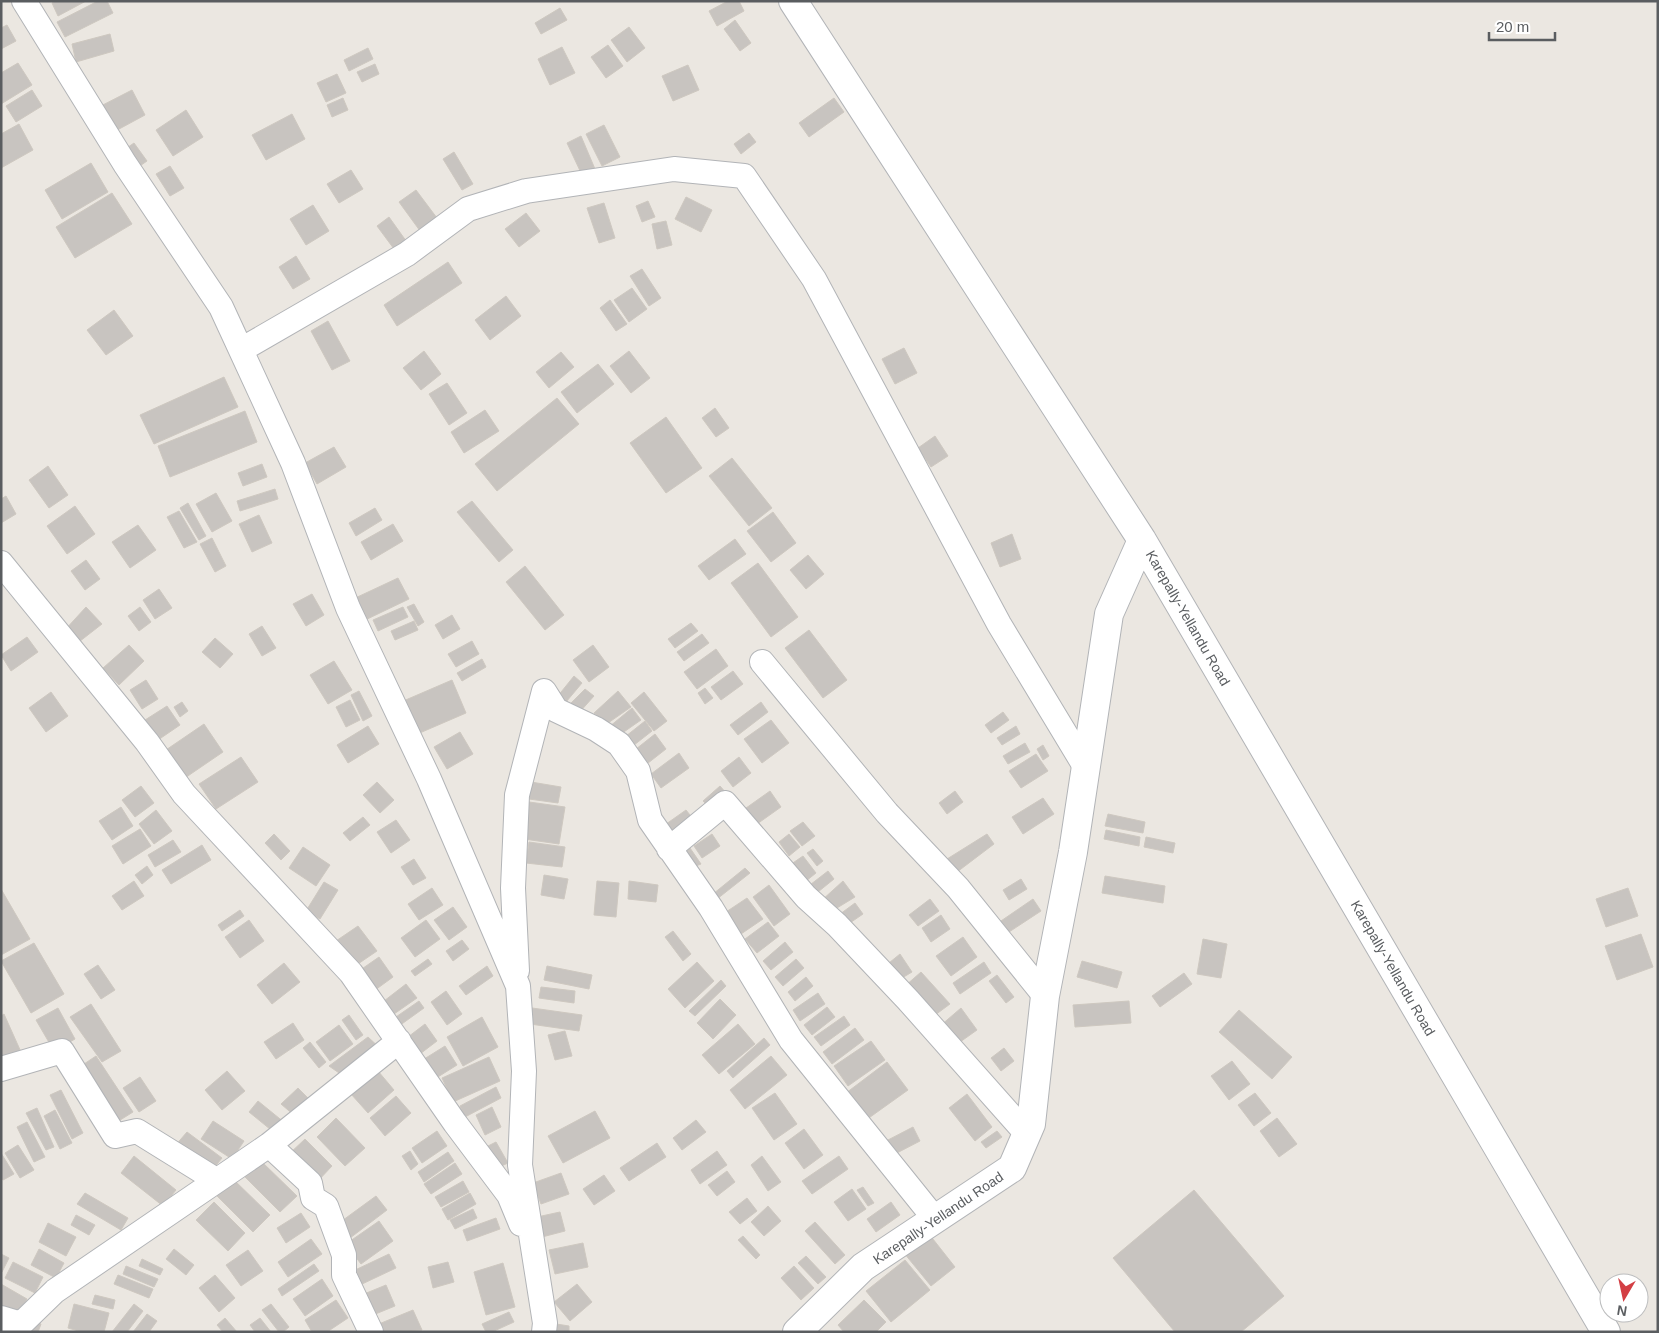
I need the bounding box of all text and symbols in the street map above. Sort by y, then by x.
scale bar [1489,10,1555,42]
text: 20 m [1496,18,1529,35]
street label: Karepally-Yellandu Road [1143,547,1233,689]
street label: Karepally-Yellandu Road [1348,897,1438,1039]
street label: Karepally-Yellandu Road [870,1168,1006,1268]
north arrow [1599,1273,1649,1323]
text: N [1616,1302,1628,1320]

